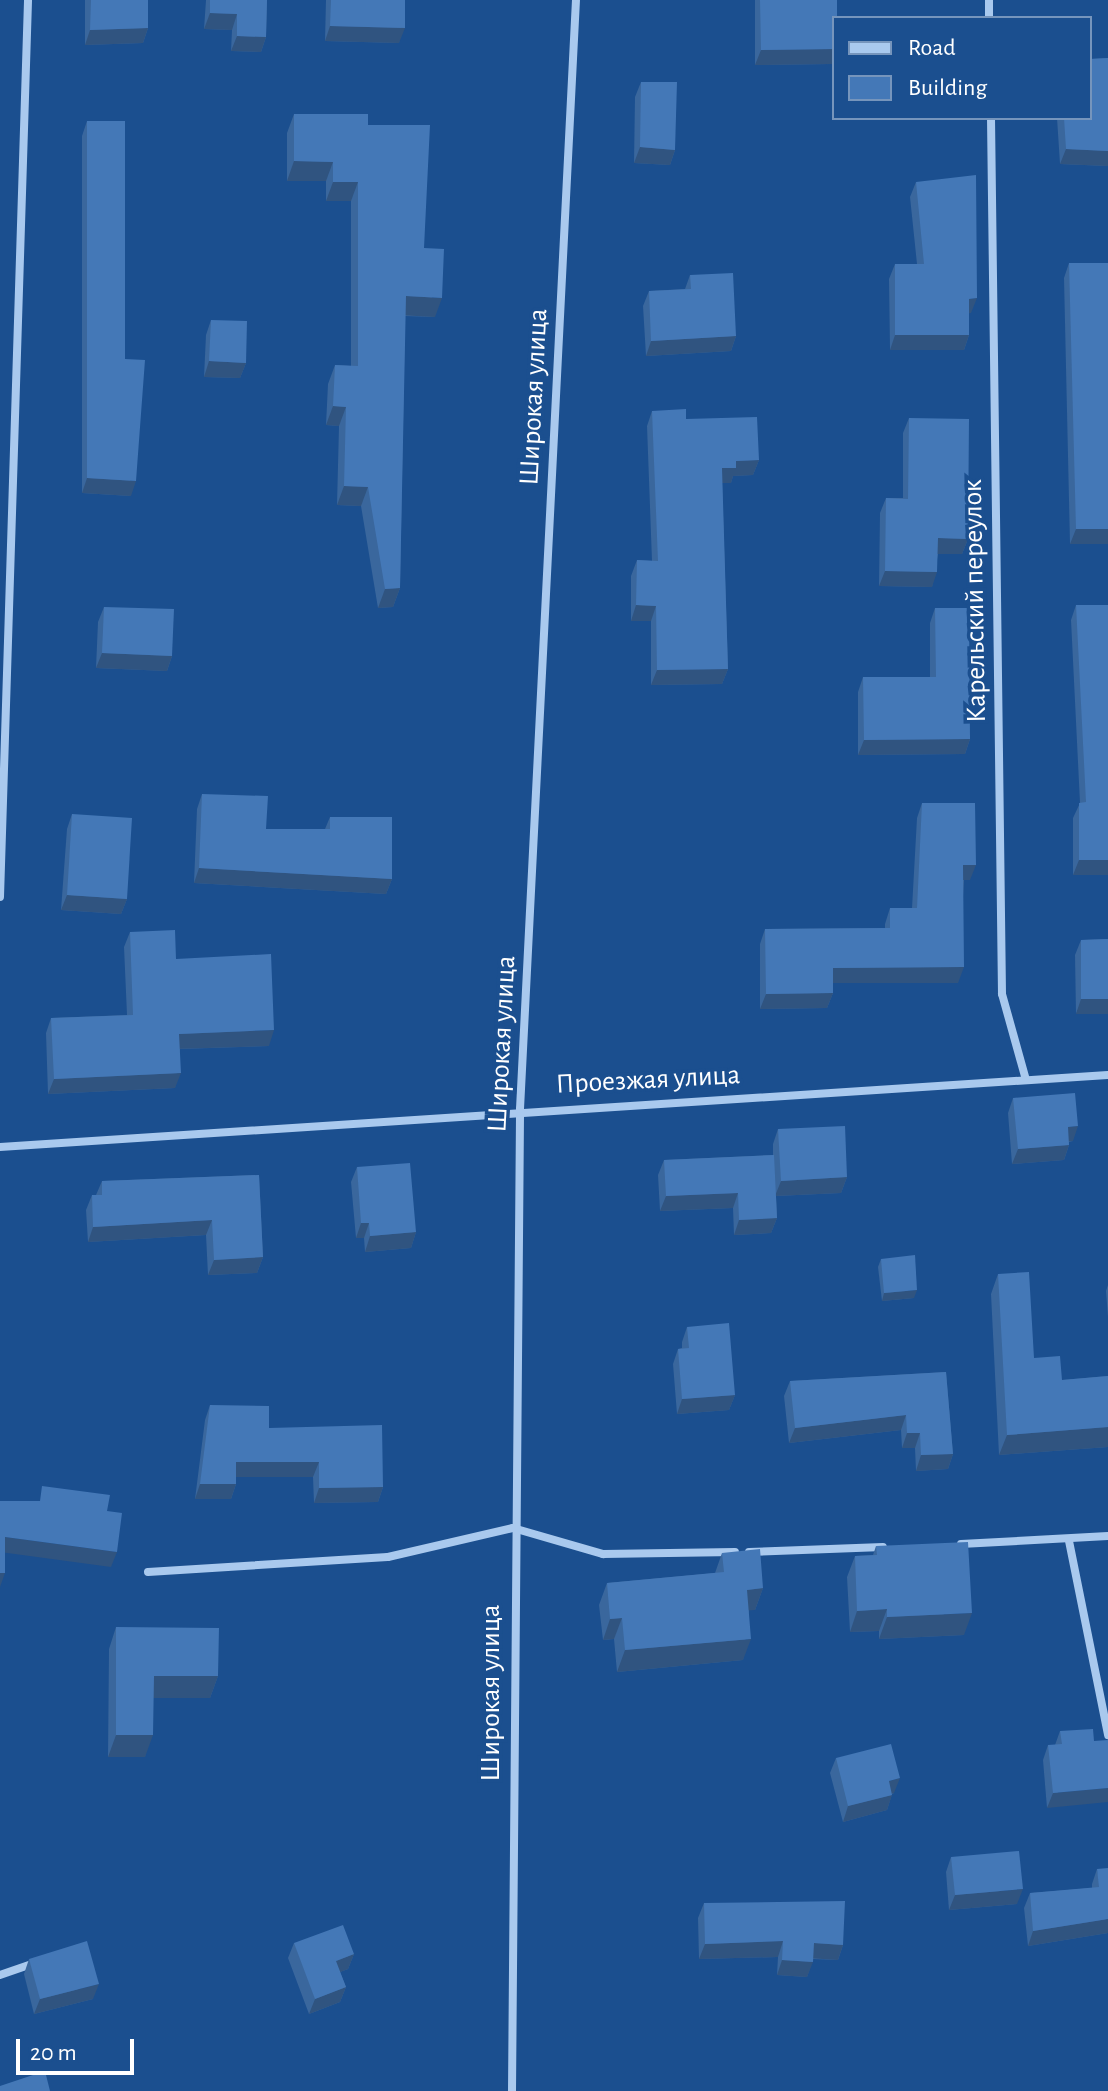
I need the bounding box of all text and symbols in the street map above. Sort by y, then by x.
legend [832,16,1092,120]
text: Road [908,36,956,60]
text: Building [908,76,987,100]
street label: Широкая улица [513,308,555,486]
street label: Карельский переулок [956,479,994,723]
street label: Широкая улица [481,955,523,1133]
street label: Проезжая улица [555,1058,741,1102]
street label: Широкая улица [474,1604,508,1782]
scale bar [20,2023,138,2073]
text: 20 m [30,2041,77,2065]

